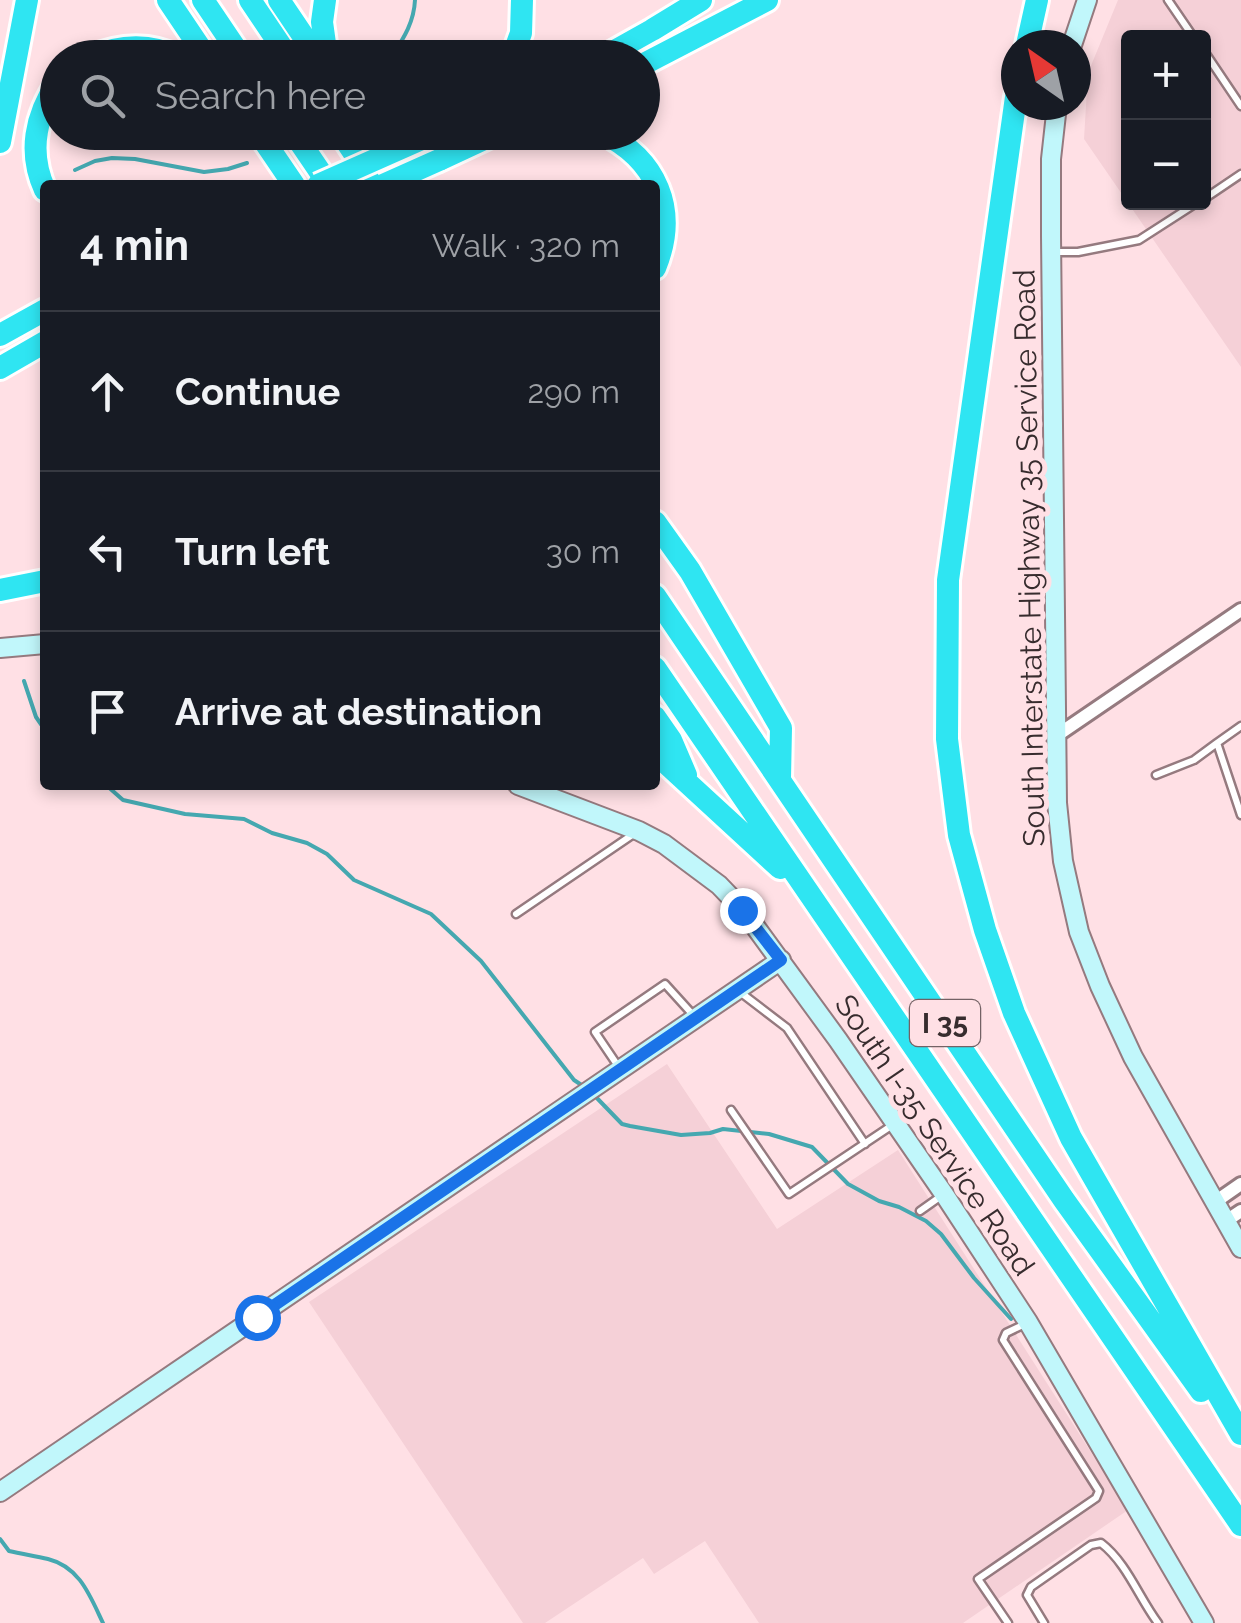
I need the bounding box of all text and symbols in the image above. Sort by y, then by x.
north arrow [1001,30,1091,120]
map controls [1121,30,1211,210]
button: + [1121,30,1211,120]
search box [40,40,660,150]
icon: search [75,68,130,123]
text: Search here [155,73,366,118]
button: − [1121,120,1211,210]
text: 4 min [80,221,189,270]
text: Walk · 320 m [432,227,620,264]
street label: South Interstate Highway 35 Service Road [1006,269,1052,847]
icon: ahead [80,364,135,419]
text: Continue [175,369,340,414]
text: 290 m [527,373,620,410]
icon: left [80,524,135,579]
text: Turn left [175,529,330,574]
text: 30 m [546,533,620,570]
icon: arrive [80,684,135,739]
text: Arrive at destination [175,689,542,734]
route end [720,888,766,934]
street label: South I-35 Service Road [828,988,1042,1282]
road number: I 35 [910,1000,980,1046]
route start [235,1295,281,1341]

